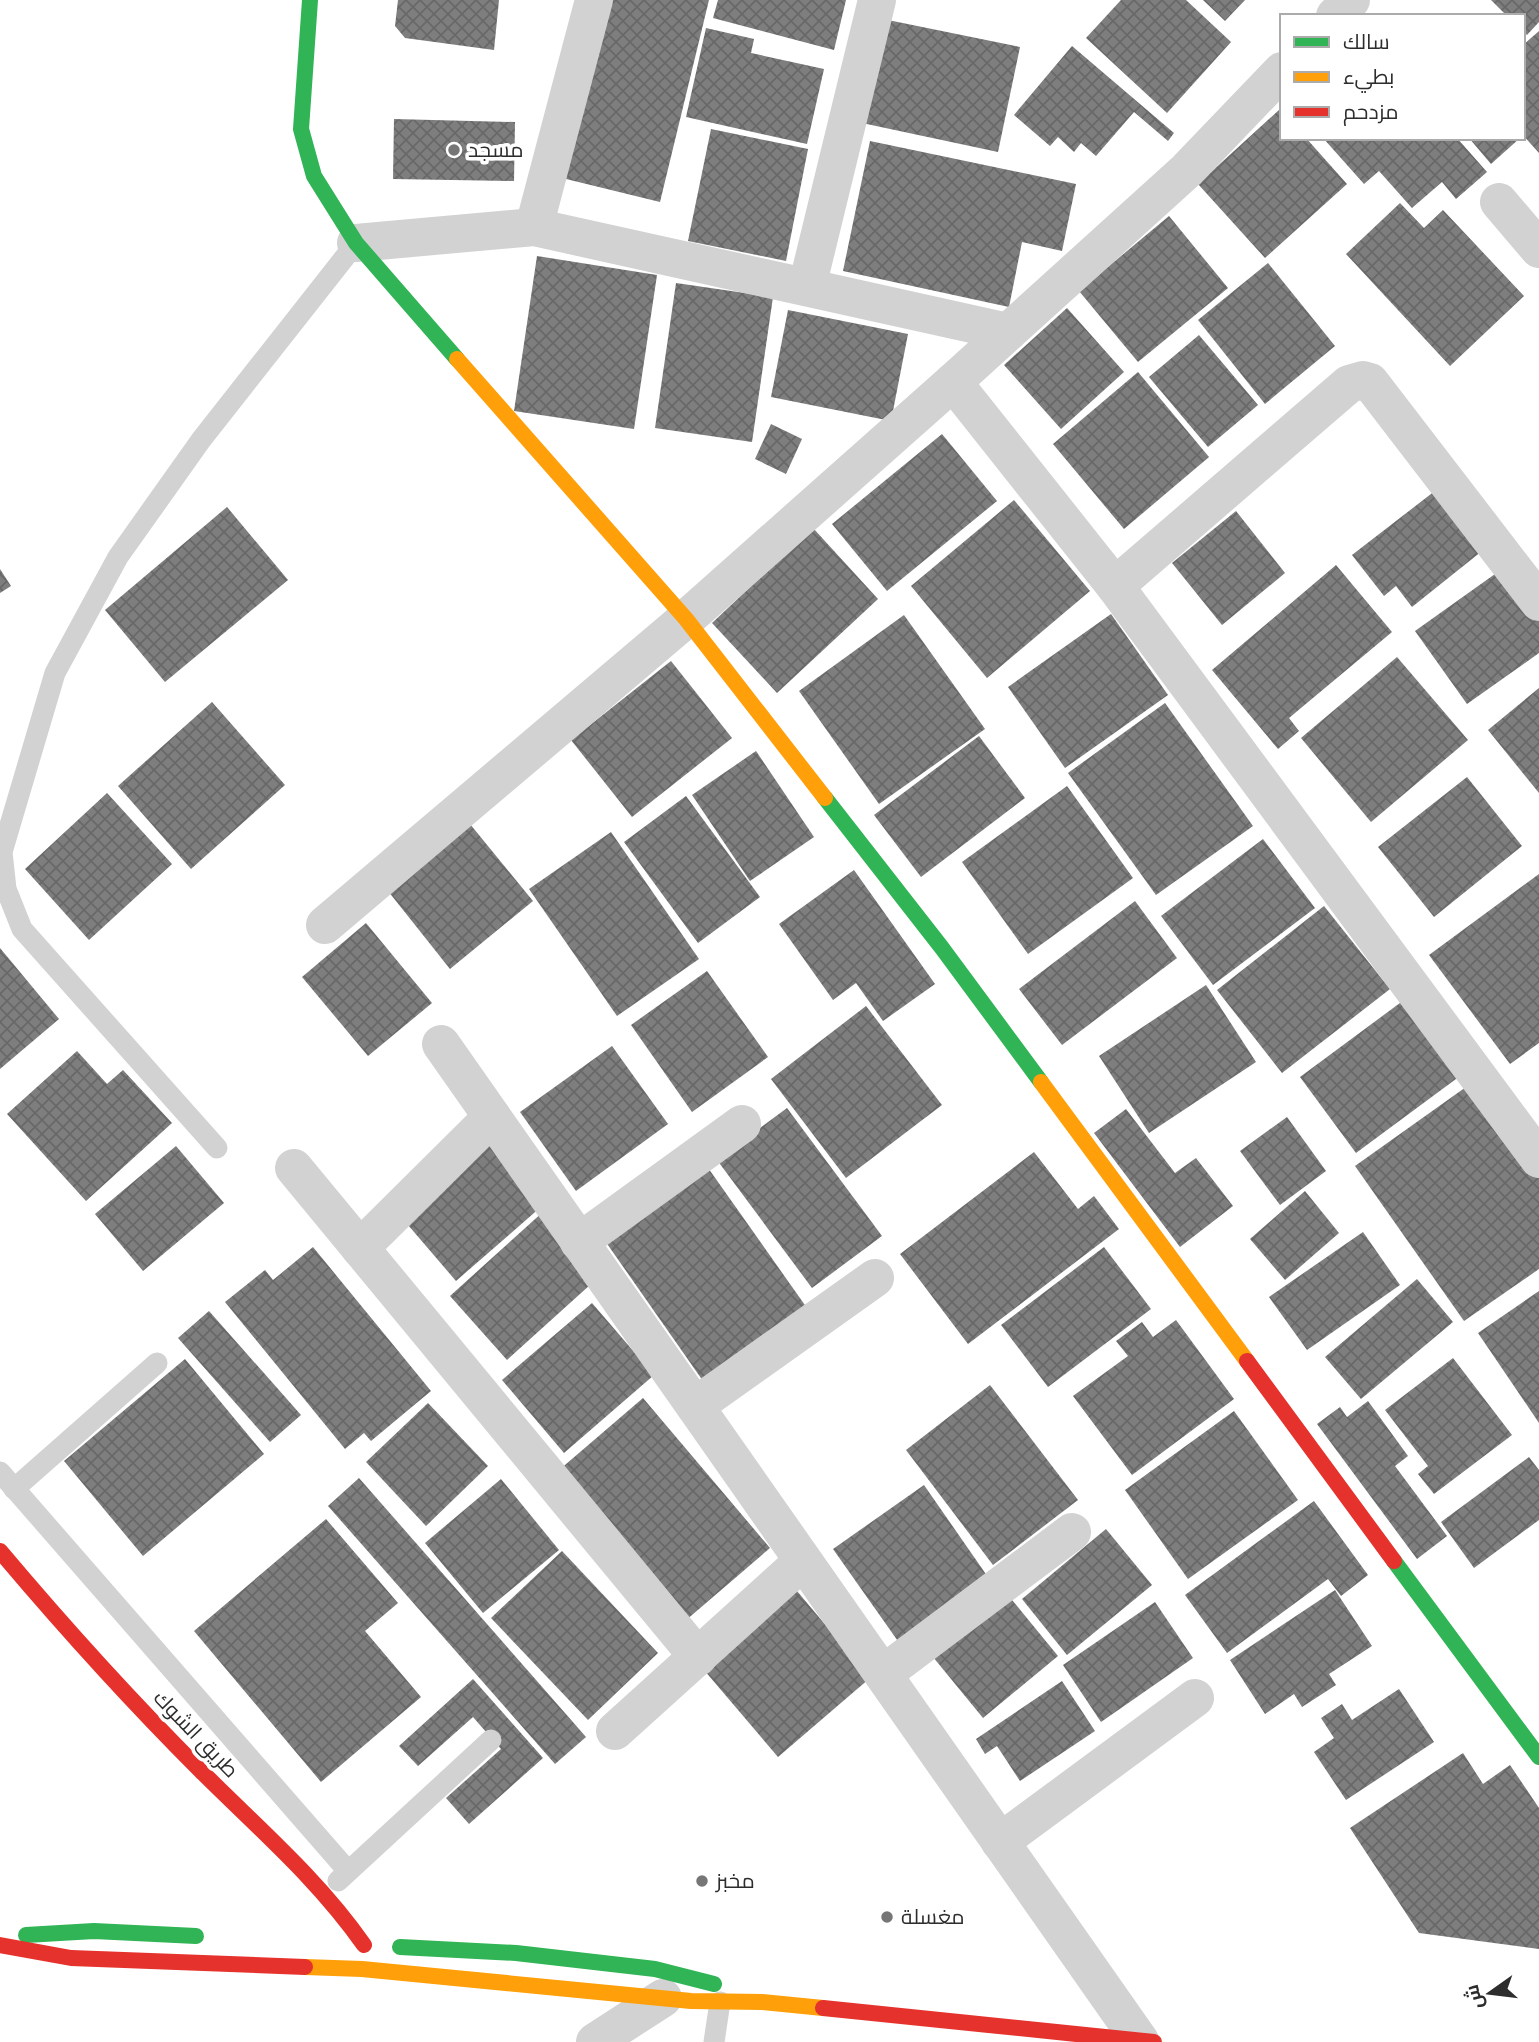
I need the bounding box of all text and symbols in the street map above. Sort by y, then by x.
legend [1280,14,1525,140]
text: سالك [1343,29,1390,54]
text: بطيء [1343,64,1394,93]
text: مزدحم [1343,99,1398,126]
place label: مسجد [468,137,523,162]
marker: مسجد [446,142,462,158]
street label: طريق الشوك [148,1685,244,1783]
place label: مخبز [715,1868,755,1893]
marker: مخبز [694,1873,710,1889]
place label: مغسلة [901,1904,964,1929]
marker: مغسلة [879,1909,895,1925]
north arrow [1455,1958,1525,2028]
text: ش [1460,1982,1488,2012]

